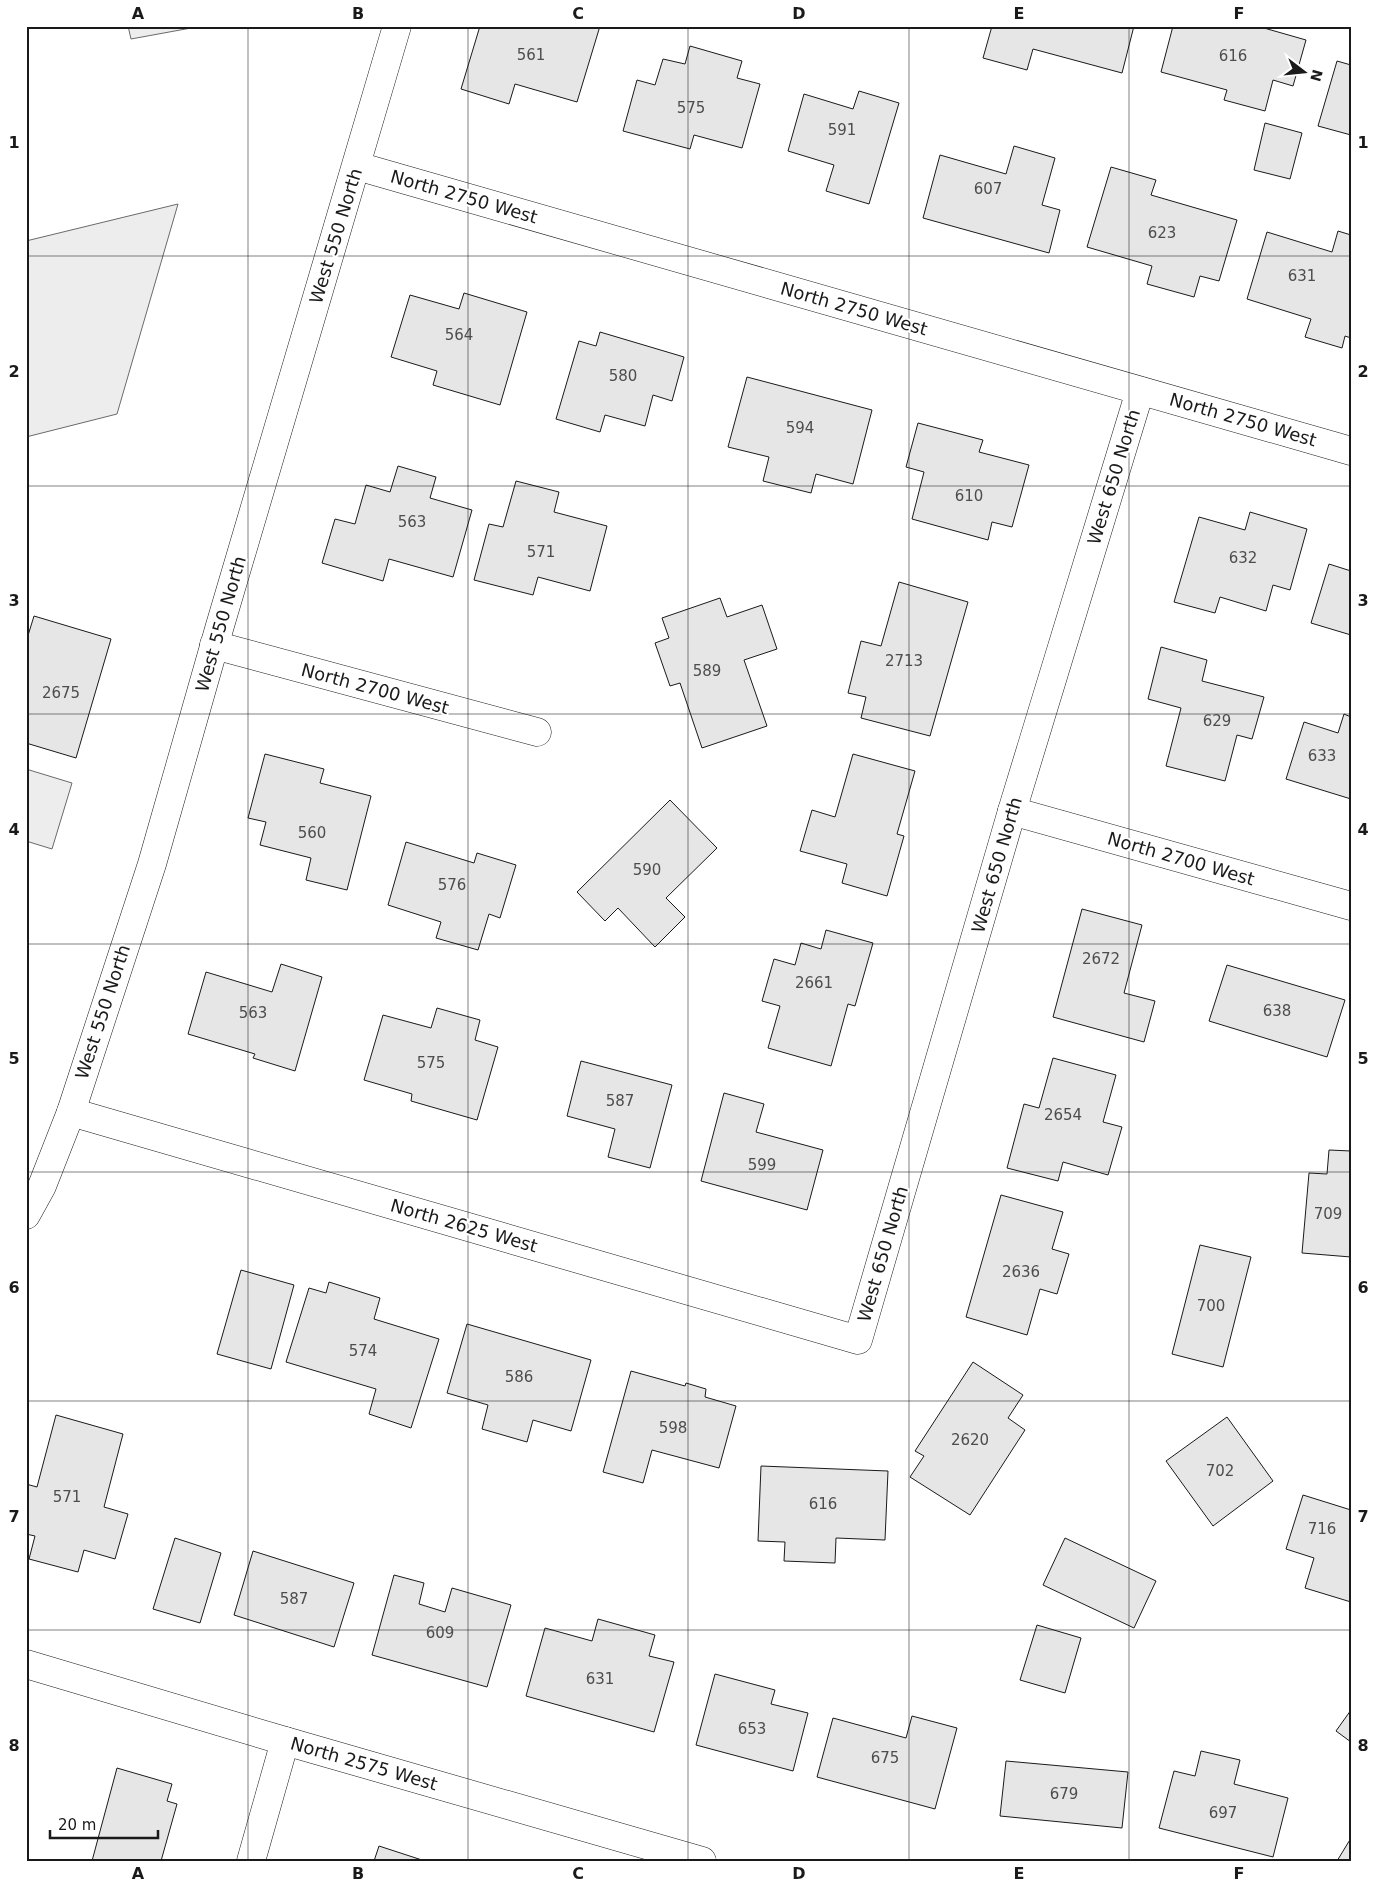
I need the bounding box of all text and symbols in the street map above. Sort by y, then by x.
text: A [132,4,145,23]
text: B [352,4,364,23]
text: C [572,4,584,23]
text: D [792,4,806,23]
text: E [1014,4,1024,23]
text: F [1234,4,1244,23]
house number: 561 [517,46,545,64]
house number: 616 [1219,47,1247,65]
north arrow [1280,48,1330,98]
text: N [1307,68,1326,83]
house number: 575 [677,99,705,117]
house number: 591 [828,121,856,139]
text: 1 [8,133,20,152]
text: 1 [1357,133,1369,152]
street label: North 2750 West [388,165,540,228]
street label: West 550 North [305,166,366,306]
house number: 607 [974,180,1002,198]
house number: 623 [1148,224,1176,242]
house number: 631 [1288,267,1316,285]
street label: North 2750 West [778,277,930,340]
house number: 564 [445,326,473,344]
text: 2 [8,362,20,381]
text: 2 [1357,362,1369,381]
house number: 580 [609,367,637,385]
street label: North 2750 West [1167,388,1319,451]
street label: West 650 North [1083,407,1144,547]
house number: 594 [786,419,814,437]
house number: 610 [955,487,983,505]
house number: 563 [398,513,426,531]
house number: 571 [527,543,555,561]
house number: 632 [1229,549,1257,567]
street label: West 550 North [191,553,250,694]
text: 3 [8,591,20,610]
text: 3 [1357,591,1369,610]
house number: 2713 [885,652,923,670]
street label: North 2700 West [299,659,451,718]
house number: 589 [693,662,721,680]
house number: 2675 [42,684,80,702]
house number: 629 [1203,712,1231,730]
house number: 633 [1308,747,1336,765]
street label: West 650 North [967,794,1026,935]
text: 4 [8,820,20,839]
text: 4 [1357,820,1369,839]
house number: 560 [298,824,326,842]
street label: North 2700 West [1105,827,1257,890]
house number: 590 [633,861,661,879]
house number: 576 [438,876,466,894]
street label: West 550 North [71,942,134,1082]
house number: 2672 [1082,950,1120,968]
house number: 2661 [795,974,833,992]
house number: 638 [1263,1002,1291,1020]
house number: 563 [239,1004,267,1022]
text: 5 [8,1049,20,1068]
text: 5 [1357,1049,1369,1068]
house number: 575 [417,1054,445,1072]
house number: 587 [606,1092,634,1110]
house number: 2654 [1044,1106,1082,1124]
house number: 599 [748,1156,776,1174]
street label: West 650 North [853,1183,912,1324]
street label: North 2625 West [388,1194,540,1257]
house number: 709 [1314,1205,1342,1223]
house number: 2636 [1002,1263,1040,1281]
text: 6 [8,1278,20,1297]
text: 6 [1357,1278,1369,1297]
house number: 700 [1197,1297,1225,1315]
house number: 574 [349,1342,377,1360]
house number: 586 [505,1368,533,1386]
house number: 598 [659,1419,687,1437]
house number: 2620 [951,1431,989,1449]
house number: 702 [1206,1462,1234,1480]
house number: 571 [53,1488,81,1506]
house number: 616 [809,1495,837,1513]
text: 7 [8,1507,20,1526]
text: 7 [1357,1507,1369,1526]
house number: 716 [1308,1520,1336,1538]
house number: 587 [280,1590,308,1608]
house number: 609 [426,1624,454,1642]
house number: 631 [586,1670,614,1688]
house number: 653 [738,1720,766,1738]
street label: North 2575 West [288,1732,440,1795]
text: 8 [8,1736,20,1755]
text: 8 [1357,1736,1369,1755]
house number: 675 [871,1749,899,1767]
house number: 679 [1050,1785,1078,1803]
house number: 697 [1209,1804,1237,1822]
scale bar [50,1807,158,1839]
text: 20 m [58,1816,96,1834]
text: A [132,1864,145,1883]
text: B [352,1864,364,1883]
text: C [572,1864,584,1883]
text: D [792,1864,806,1883]
text: E [1014,1864,1024,1883]
text: F [1234,1864,1244,1883]

